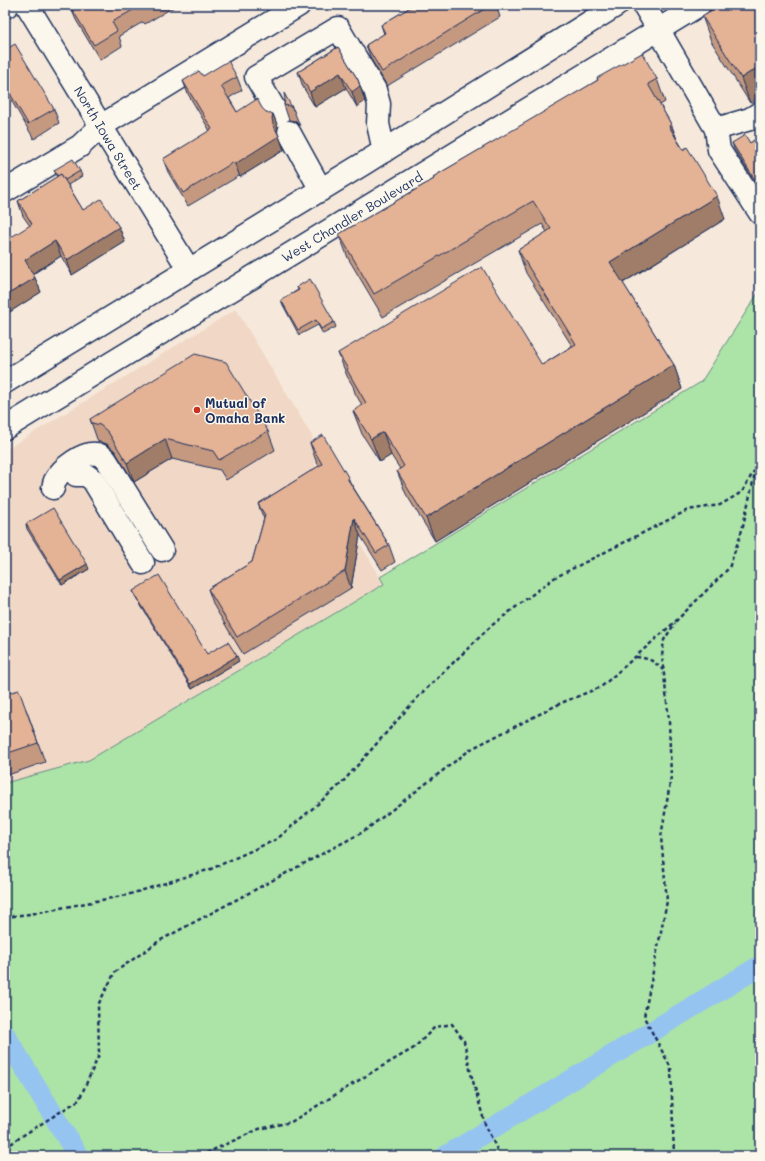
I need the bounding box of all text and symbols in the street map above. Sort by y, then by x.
street label: North Iowa Street [71,83,146,193]
street label: West Chandler Boulevard [278,168,425,266]
place label: Mutual of Omaha Bank [205,394,285,426]
marker: Mutual of Omaha Bank [192,405,202,415]

